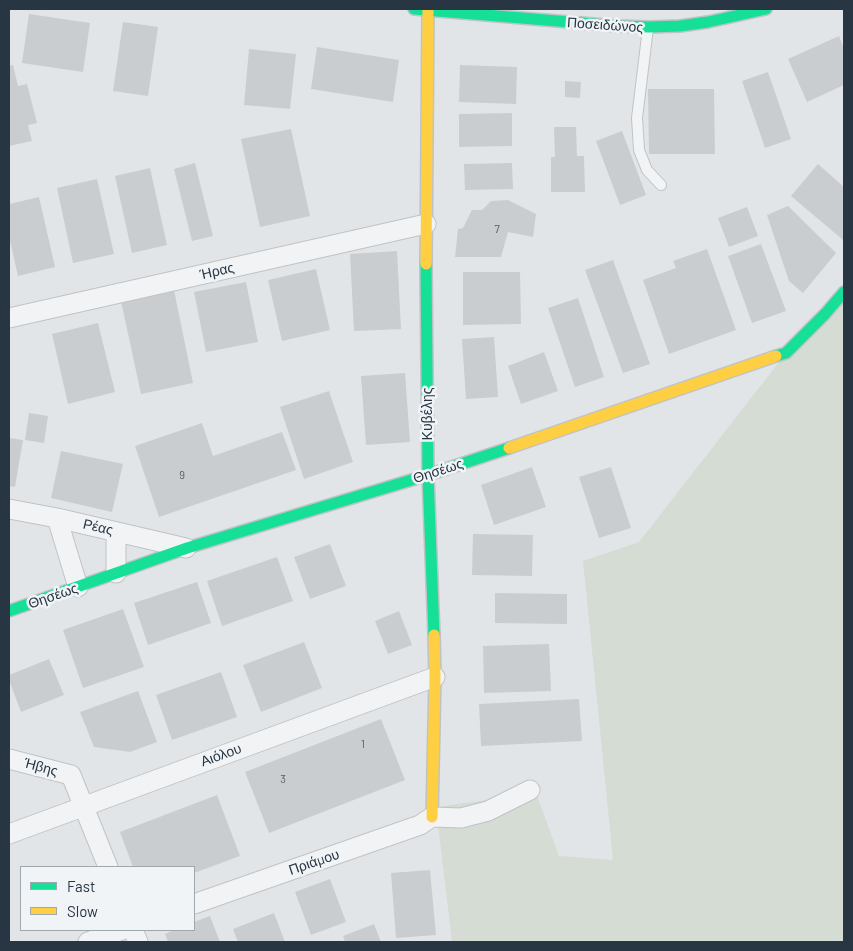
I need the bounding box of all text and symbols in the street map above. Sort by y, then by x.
street label: Ποσειδώνος [566,14,644,36]
house number: 7 [494,222,500,236]
street label: Ήρας [198,259,236,283]
street label: Κυβέλης [419,388,435,440]
street label: Θησέως [411,455,465,487]
house number: 9 [179,468,185,482]
street label: Ρέας [81,515,115,539]
street label: Θησέως [26,580,80,612]
house number: 1 [361,737,365,751]
street label: Αιόλου [198,740,244,770]
street label: Ήβης [22,754,60,780]
house number: 3 [280,772,286,786]
street label: Πριάμου [287,846,341,878]
legend [20,866,195,931]
text: Fast [67,877,95,895]
text: Slow [67,902,98,920]

